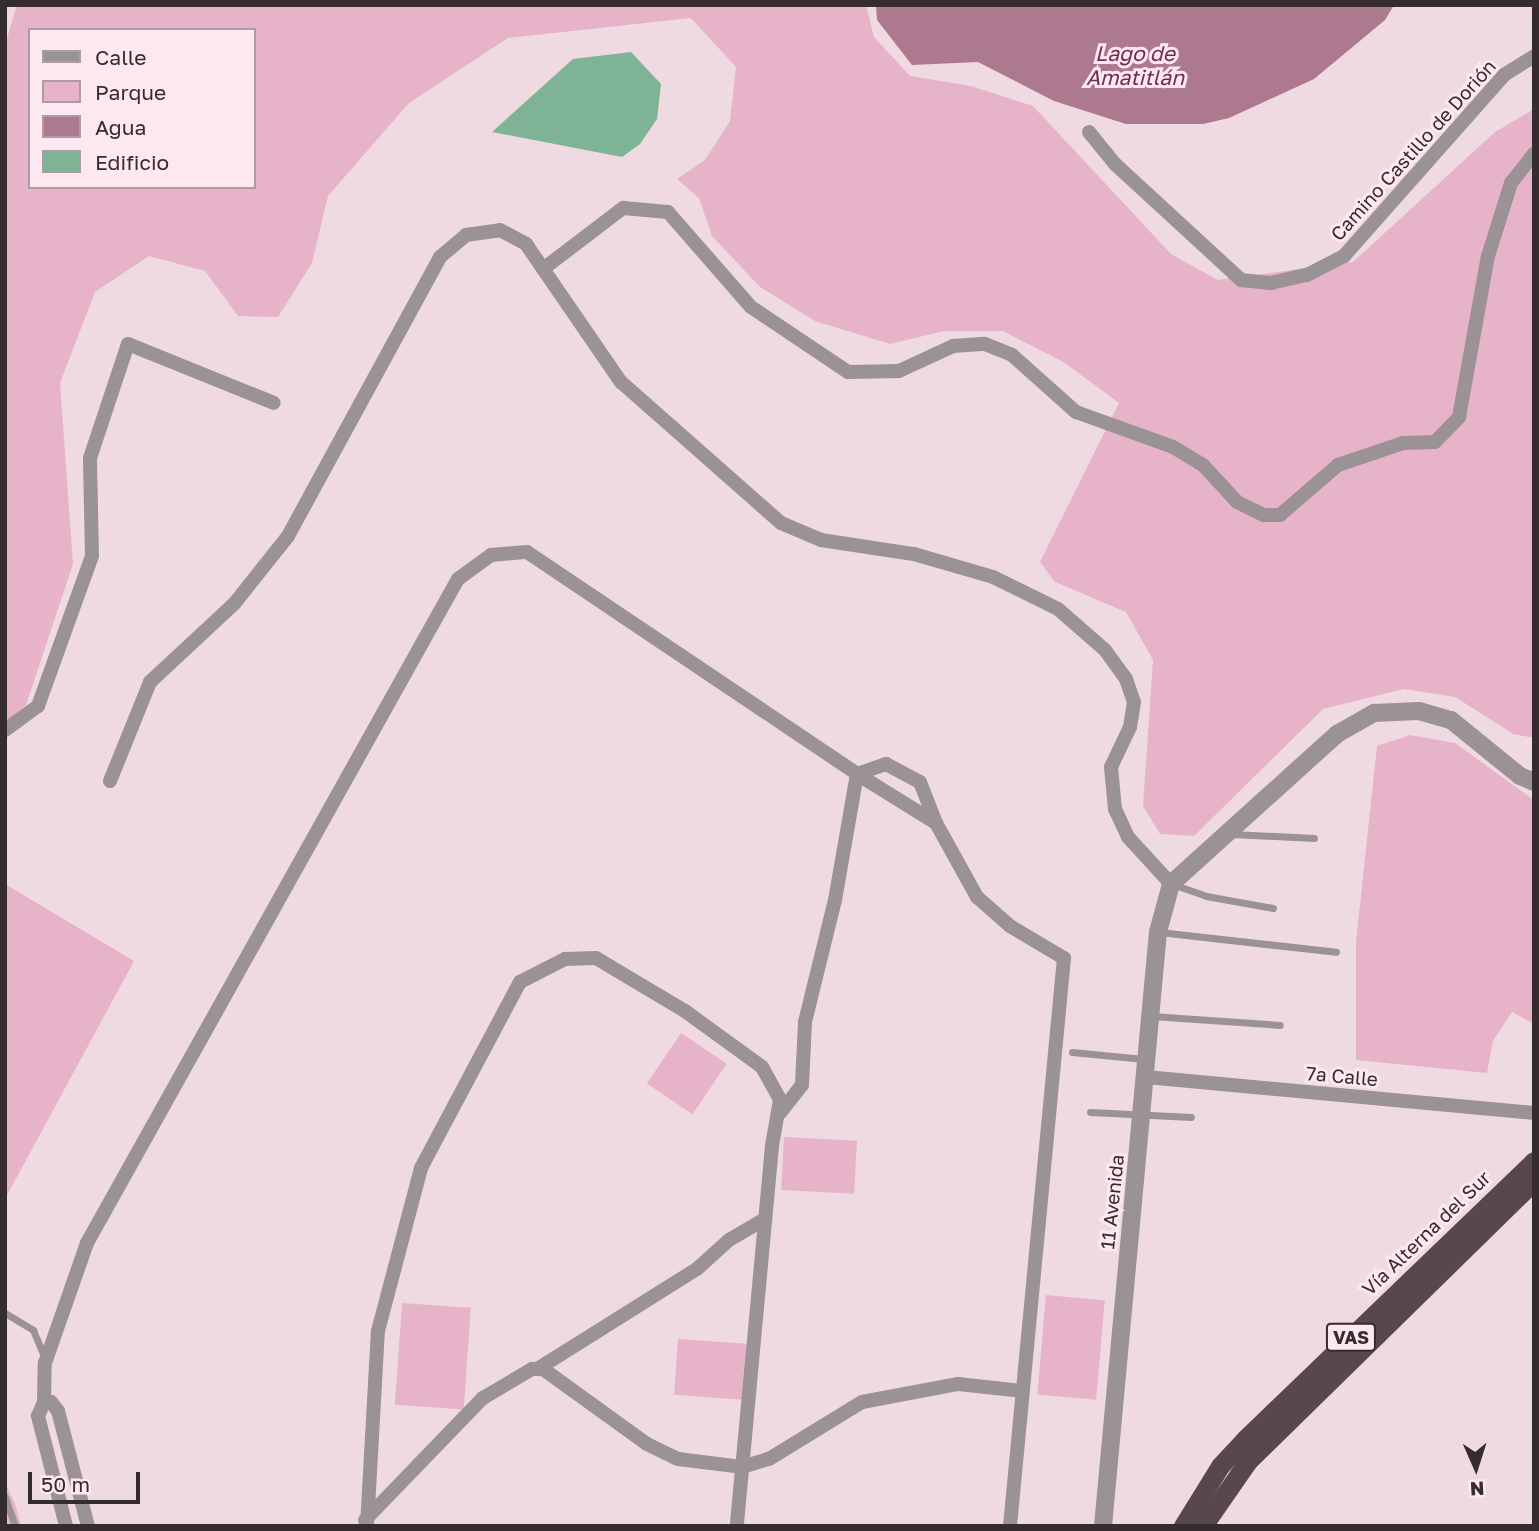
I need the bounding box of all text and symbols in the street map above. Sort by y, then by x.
legend [28,28,256,189]
water label: Lago de Amatitlán [1086,40,1184,90]
text: Calle [95,44,147,70]
street label: Camino Castillo de Dorión [1326,55,1500,245]
text: Parque [95,79,166,105]
text: Agua [95,114,146,140]
text: Edificio [95,149,169,175]
street label: 7a Calle [1305,1061,1379,1091]
street label: 11 Avenida [1096,1153,1128,1251]
street label: Vía Alterna del Sur [1357,1166,1495,1300]
road number: VAS [1325,1322,1377,1352]
north arrow [1441,1433,1511,1503]
scale bar [32,1458,144,1502]
text: 50 m [41,1471,90,1497]
text: N [1469,1478,1485,1501]

